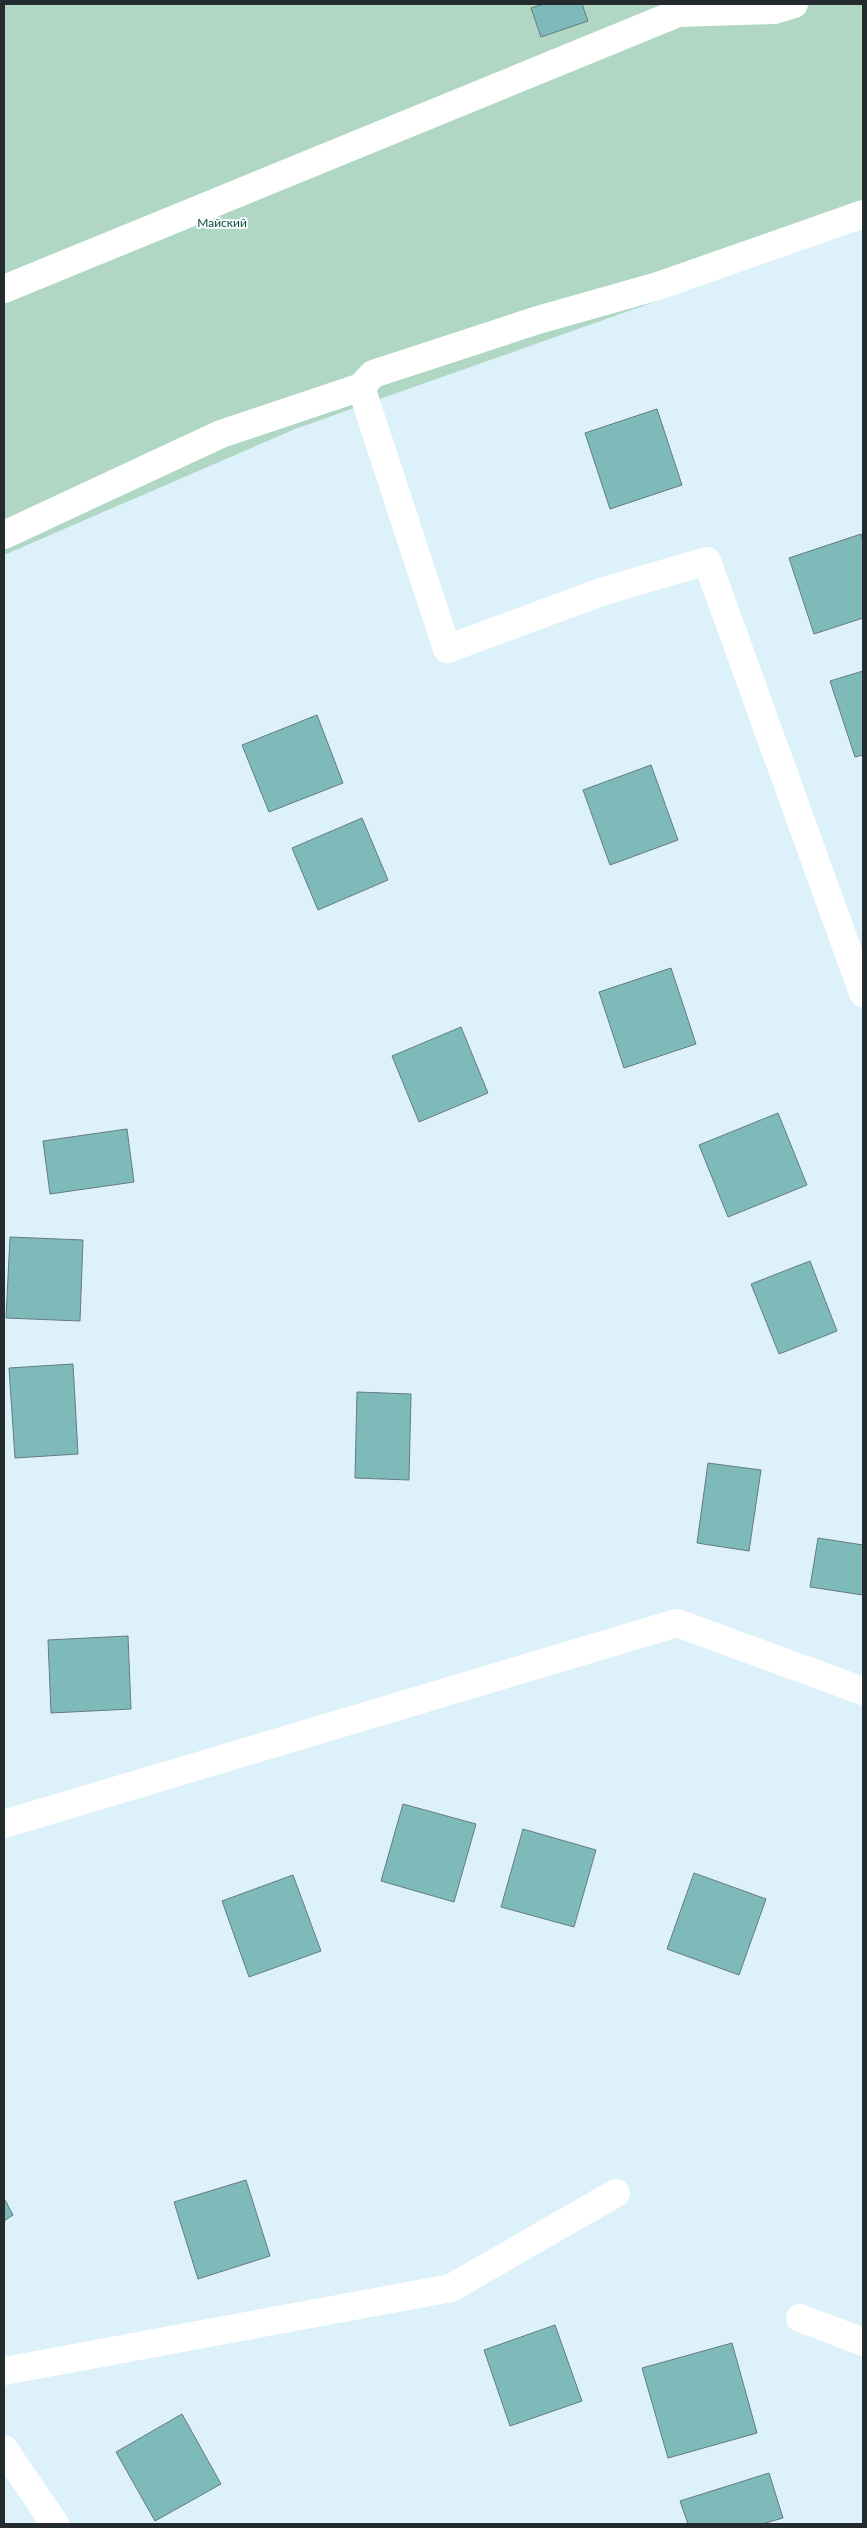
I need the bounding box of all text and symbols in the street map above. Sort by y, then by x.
park label: Майский [197,215,247,230]

